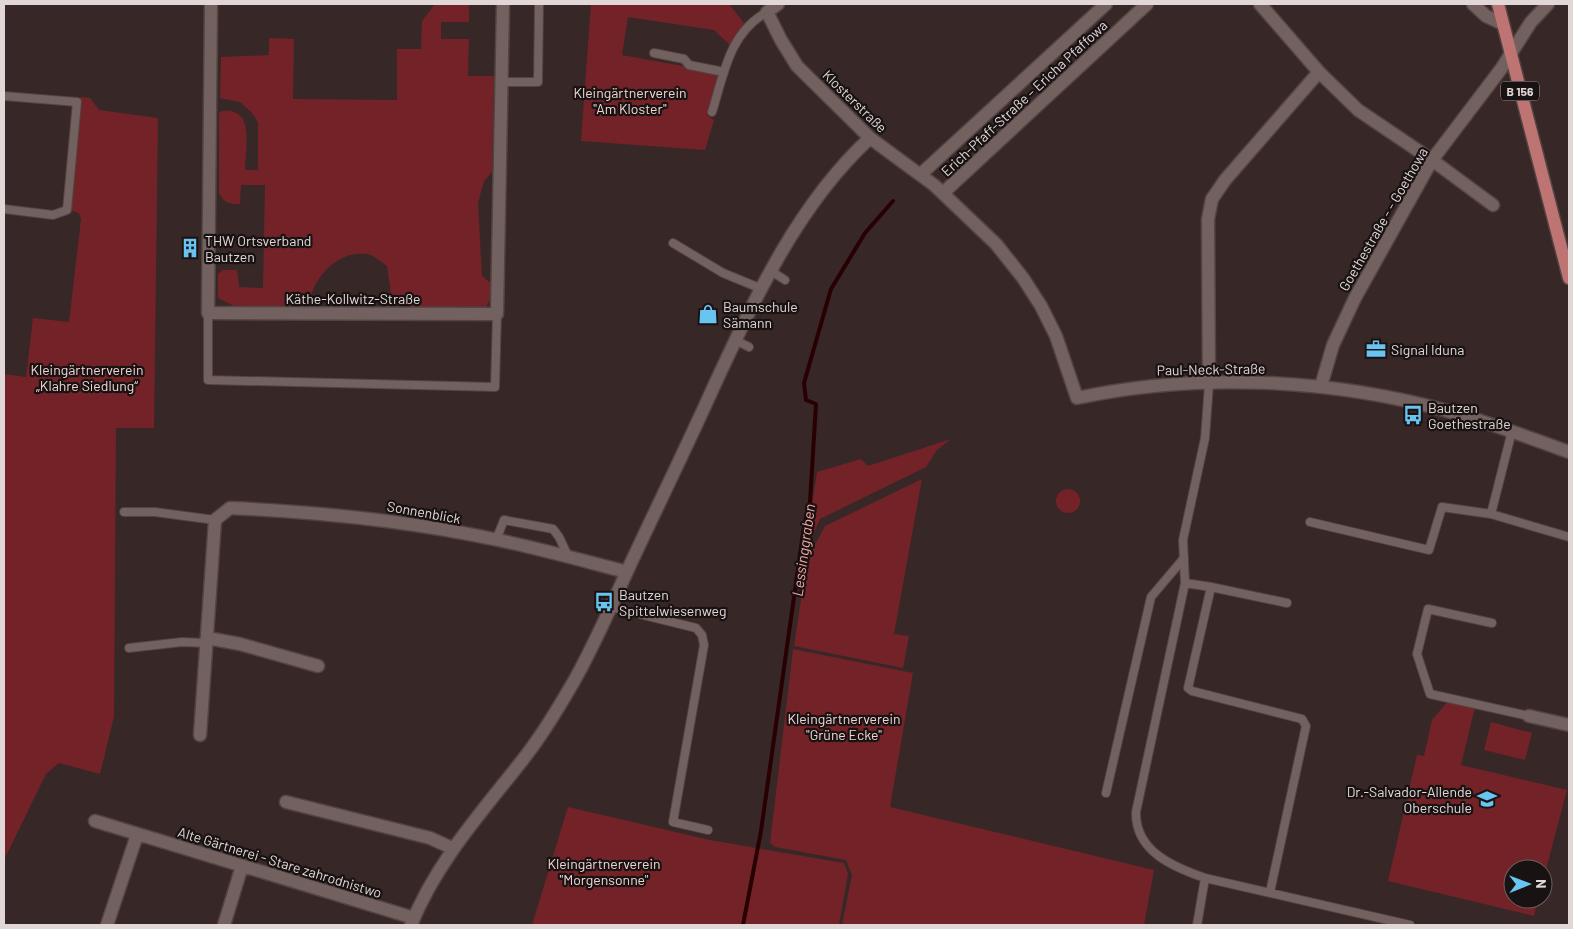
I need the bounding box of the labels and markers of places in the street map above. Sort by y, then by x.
place label: THW Ortsverband Bautzen [205,232,311,265]
building icon: THW Ortsverband Bautzen [179,237,201,259]
place label: Baumschule Sämann [723,298,798,331]
shop icon: Baumschule Sämann [697,303,719,325]
office icon: Signal Iduna [1365,338,1387,360]
place label: Signal Iduna [1391,341,1464,358]
place label: Bautzen Goethestraße [1428,399,1511,432]
bus stop icon: Bautzen Goethestraße [1402,404,1424,426]
place label: Bautzen Spittelwiesenweg [619,586,727,619]
bus stop icon: Bautzen Spittelwiesenweg [593,591,615,613]
place label: Dr.-Salvador-Allende Oberschule [1347,783,1472,816]
school or university icon: Dr.-Salvador-Allende Oberschule [1476,788,1498,810]

